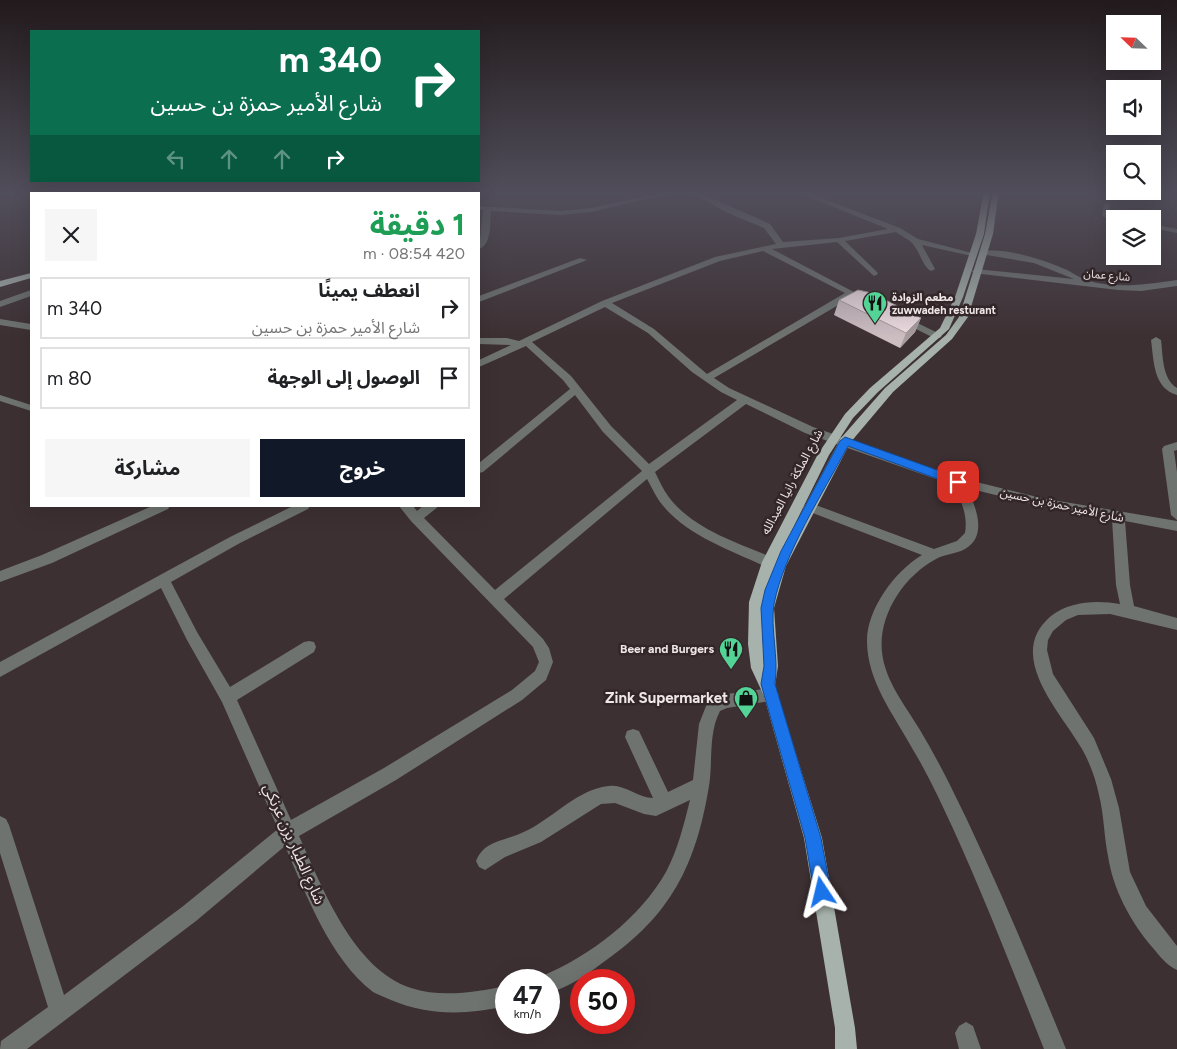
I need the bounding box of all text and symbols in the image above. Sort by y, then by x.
north arrow [1106,15,1161,70]
map controls [1106,15,1161,265]
text: 340 m [279,39,382,81]
icon: right [400,50,465,115]
button: sound [1106,80,1161,135]
text: شارع الأمير حمزة بن حسين [151,90,382,117]
icon: left [162,145,190,173]
icon: ahead [215,145,243,173]
icon: ahead [268,145,296,173]
icon: right [321,145,349,173]
button: search [1106,145,1161,200]
text: 1 دقيقة [370,206,465,243]
button: close [45,209,97,261]
button: layers [1106,210,1161,265]
text: 420 m · 08:54 [363,244,465,263]
street label: شارع عمان [1083,267,1131,285]
text: انعطف يمينًا [318,279,420,302]
restaurant icon: مطعم الزوادة zuwwadeh resturant [862,290,888,324]
place label: مطعم الزوادة zuwwadeh resturant [892,291,996,317]
icon: right [435,294,463,322]
text: 340 m [47,297,102,320]
text: شارع الأمير حمزة بن حسين [252,318,420,337]
icon: arrive [435,364,463,392]
text: الوصول إلى الوجهة [267,366,420,389]
text: 80 m [47,367,92,390]
street label: شارع الملكة رانيا العبدالله [758,427,827,538]
button: مشاركة [45,439,250,497]
button: خروج [260,439,465,497]
pin [937,461,979,503]
icon: arrive [944,468,972,496]
street label: شارع الأمير حمزة بن حسين [998,485,1125,527]
restaurant icon: Beer and Burgers [718,636,744,670]
place label: Beer and Burgers [620,642,714,656]
shop icon: Zink Supermarket [733,685,759,719]
place label: Zink Supermarket [605,689,728,707]
street label: شارع الطيار يزن عرنكي [257,781,329,909]
position arrow [795,865,847,917]
speed limit sign: 50 [570,969,635,1034]
text: 47 [513,980,542,1010]
text: km/h [514,1007,541,1021]

